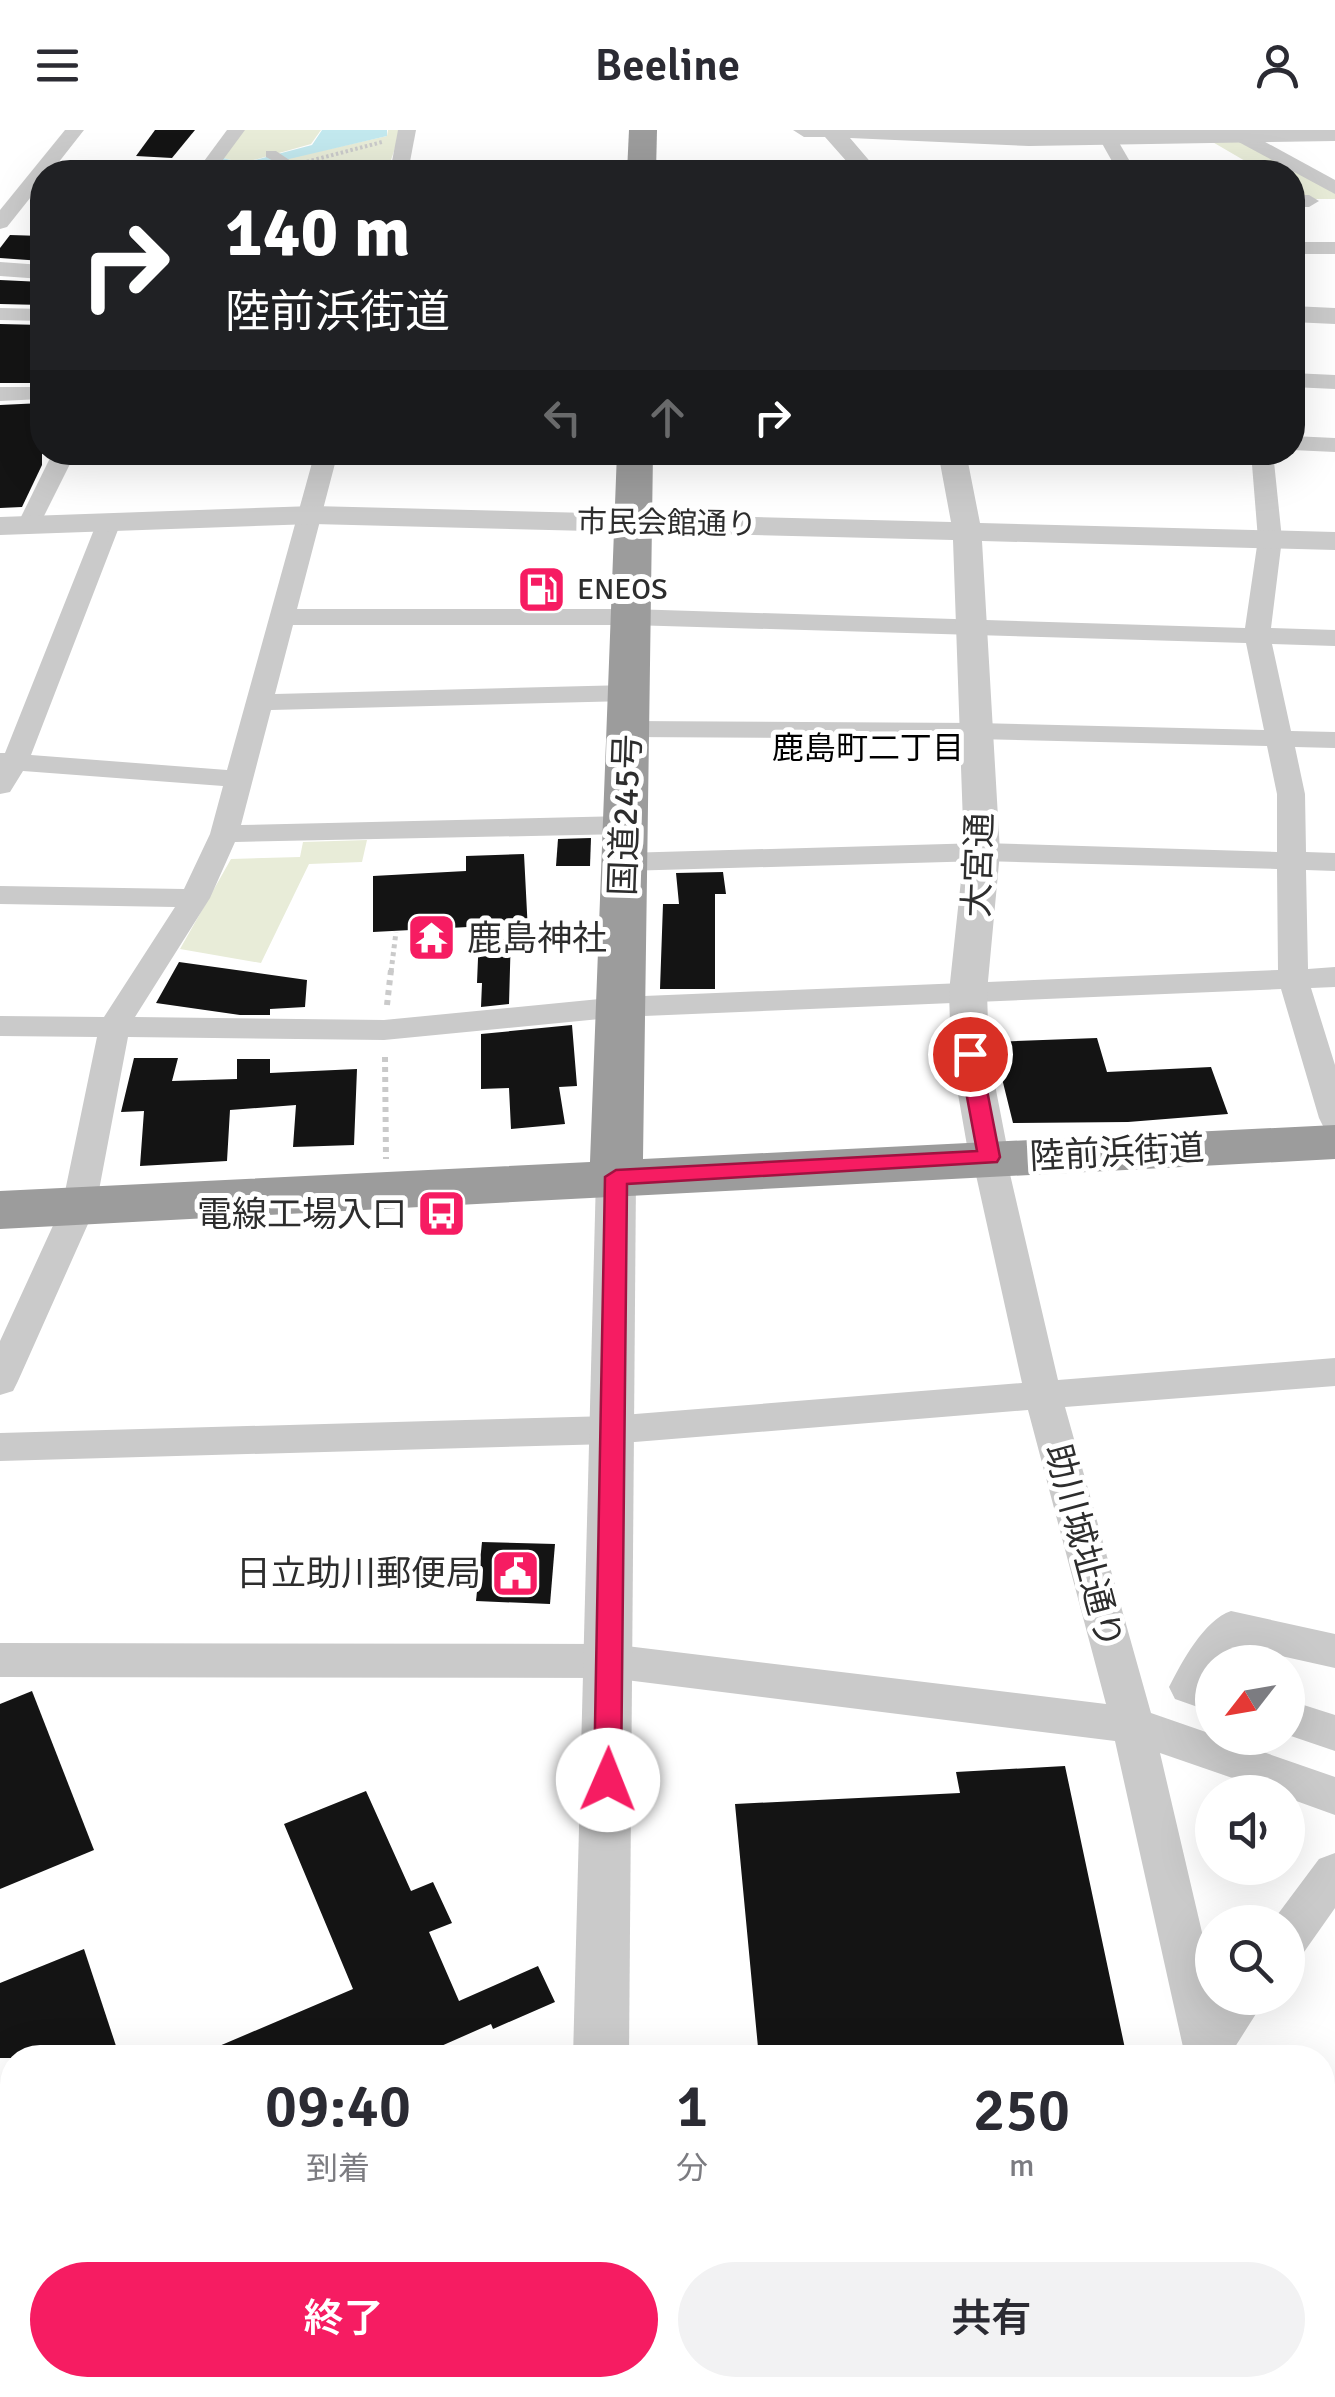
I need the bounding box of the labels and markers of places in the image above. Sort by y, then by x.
fuel station icon: ENEOS [516,563,568,615]
place label: ENEOS [577,571,668,608]
temple icon: 鹿島神社 [406,912,458,964]
place label: 鹿島神社 [467,917,607,960]
pin [928,1012,1013,1097]
bus stop icon: 電線工場入口 [416,1188,468,1240]
place label: 電線工場入口 [197,1193,407,1236]
public building icon: 日立助川郵便局 [490,1547,542,1599]
place label: 日立助川郵便局 [236,1552,481,1595]

